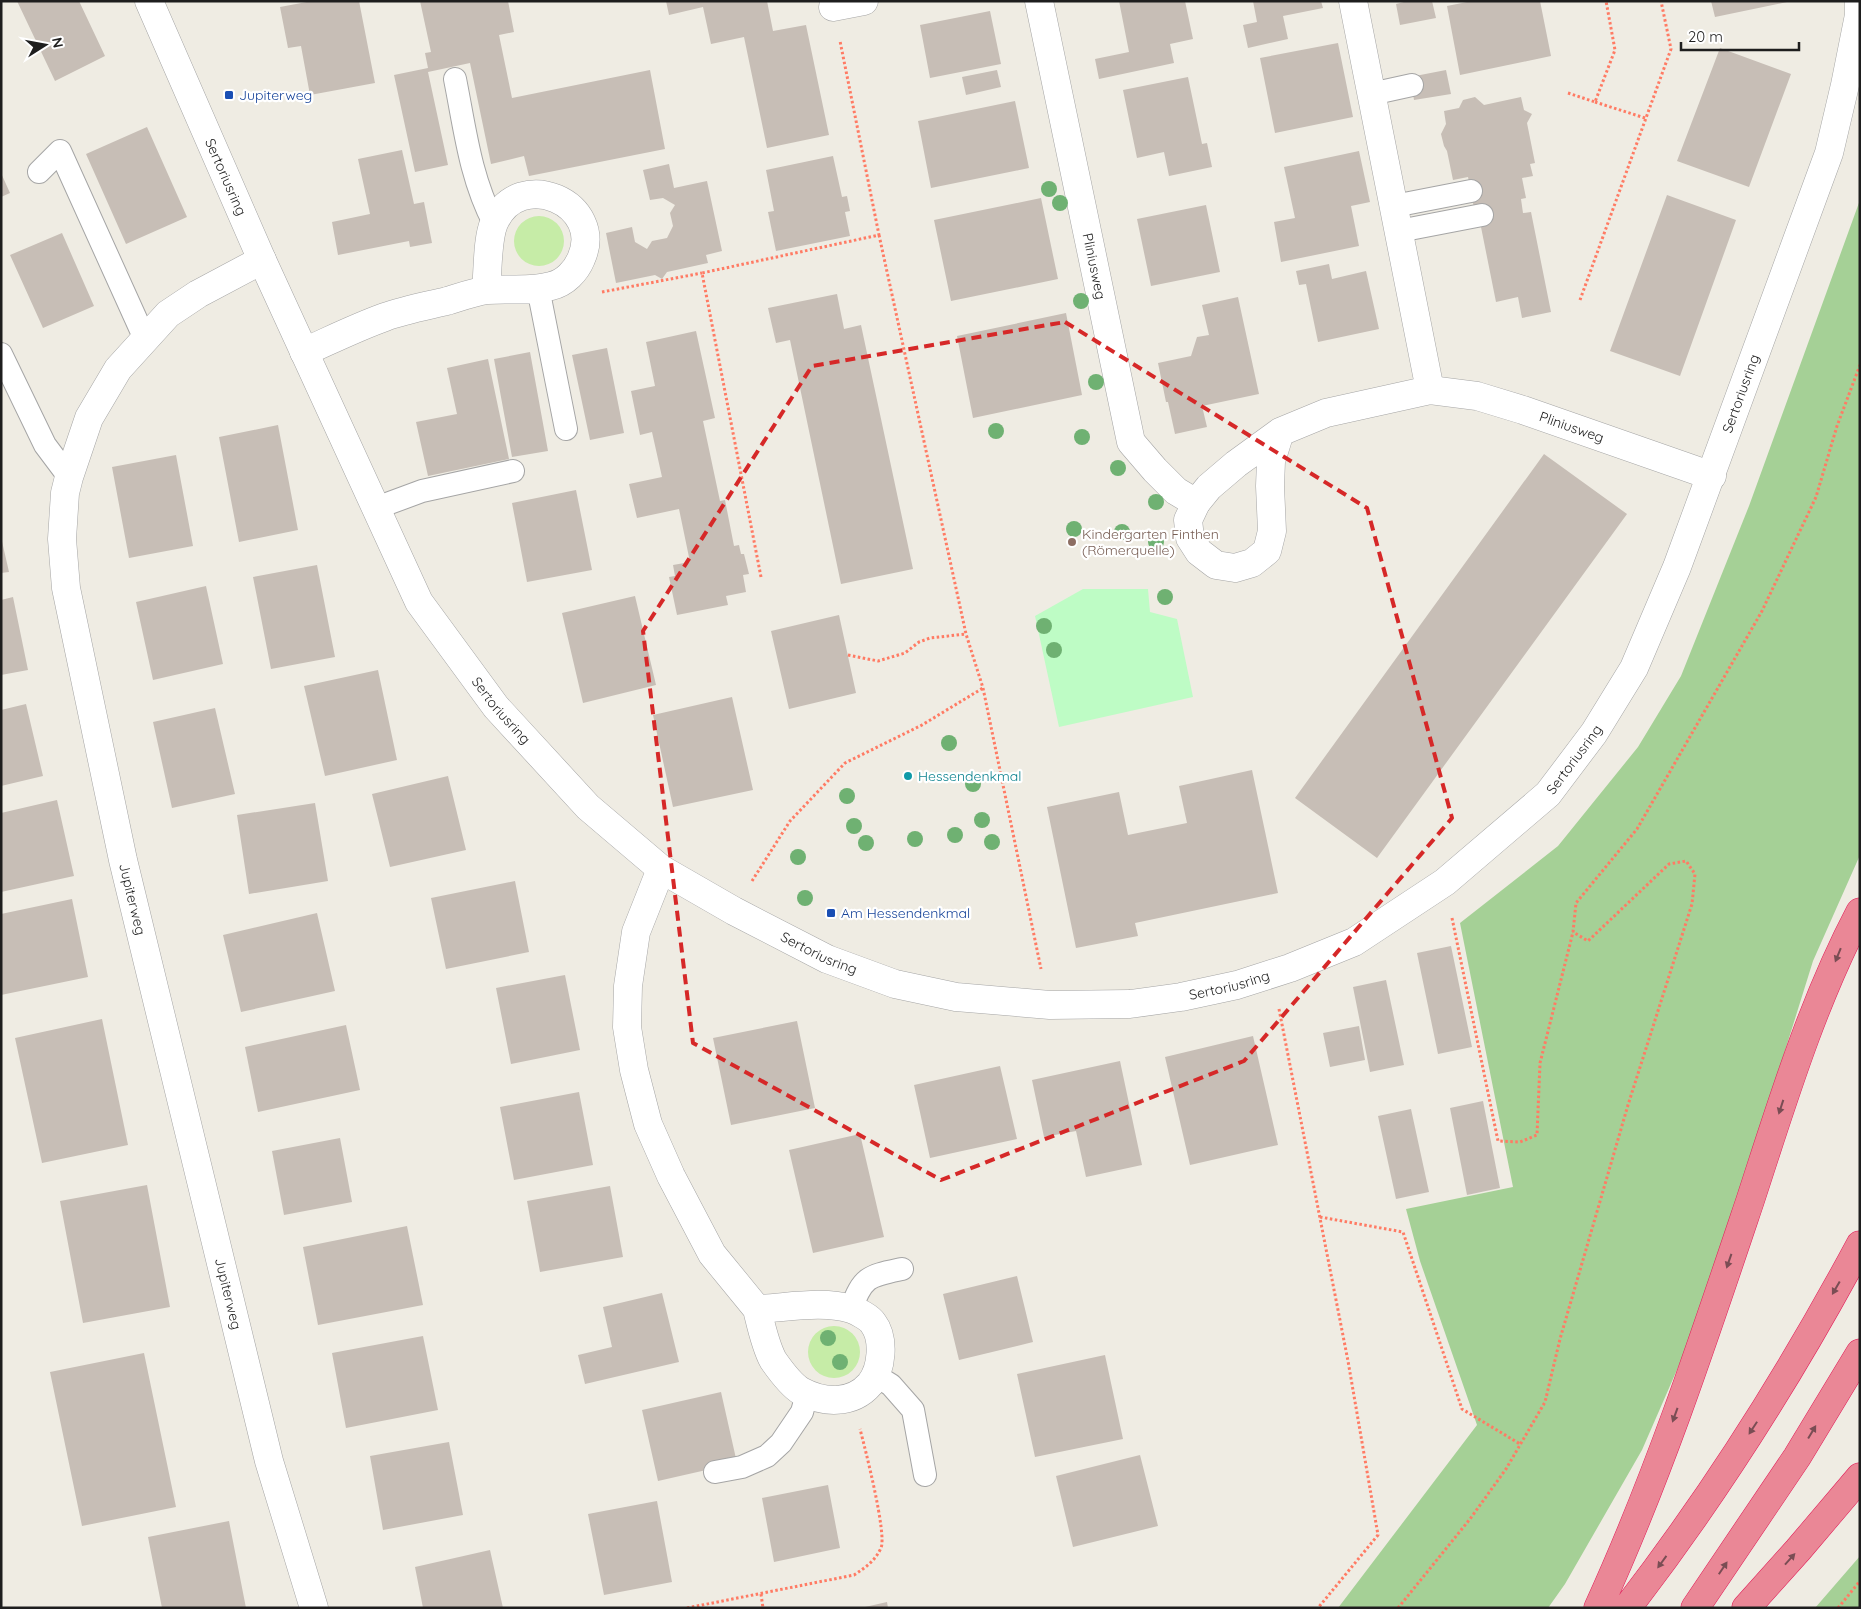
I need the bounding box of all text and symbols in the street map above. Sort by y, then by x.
north arrow [20,20,70,70]
scale bar [1681,20,1798,52]
text: 20 m [1688,27,1723,46]
text: N [48,36,68,49]
place label: Jupiterweg [239,86,312,104]
marker: Jupiterweg [223,89,235,101]
street label: Sertoriusring [201,136,251,218]
street label: Pliniusweg [1079,231,1110,301]
street label: Sertoriusring [1718,352,1763,435]
street label: Pliniusweg [1537,407,1606,447]
place label: Kindergarten Finthen (Römerquelle) [1082,525,1219,559]
marker: Kindergarten Finthen (Römerquelle) [1066,536,1078,548]
street label: Sertoriusring [468,673,535,748]
street label: Sertoriusring [1542,721,1606,798]
place label: Hessendenkmal [918,767,1022,785]
marker: Hessendenkmal [902,770,914,782]
street label: Jupiterweg [115,861,150,937]
place label: Am Hessendenkmal [841,904,970,922]
marker: Am Hessendenkmal [825,907,837,919]
street label: Sertoriusring [778,928,860,978]
one-way arrow [1834,948,1841,963]
street label: Sertoriusring [1187,966,1272,1004]
one-way arrow [1776,1100,1784,1115]
one-way arrow [1725,1254,1732,1269]
street label: Jupiterweg [211,1256,246,1331]
one-way arrow [1832,1282,1841,1295]
one-way arrow [1671,1408,1679,1423]
one-way arrow [1748,1421,1758,1434]
one-way arrow [1808,1426,1817,1439]
one-way arrow [1784,1553,1796,1565]
one-way arrow [1657,1555,1667,1569]
one-way arrow [1718,1561,1728,1574]

